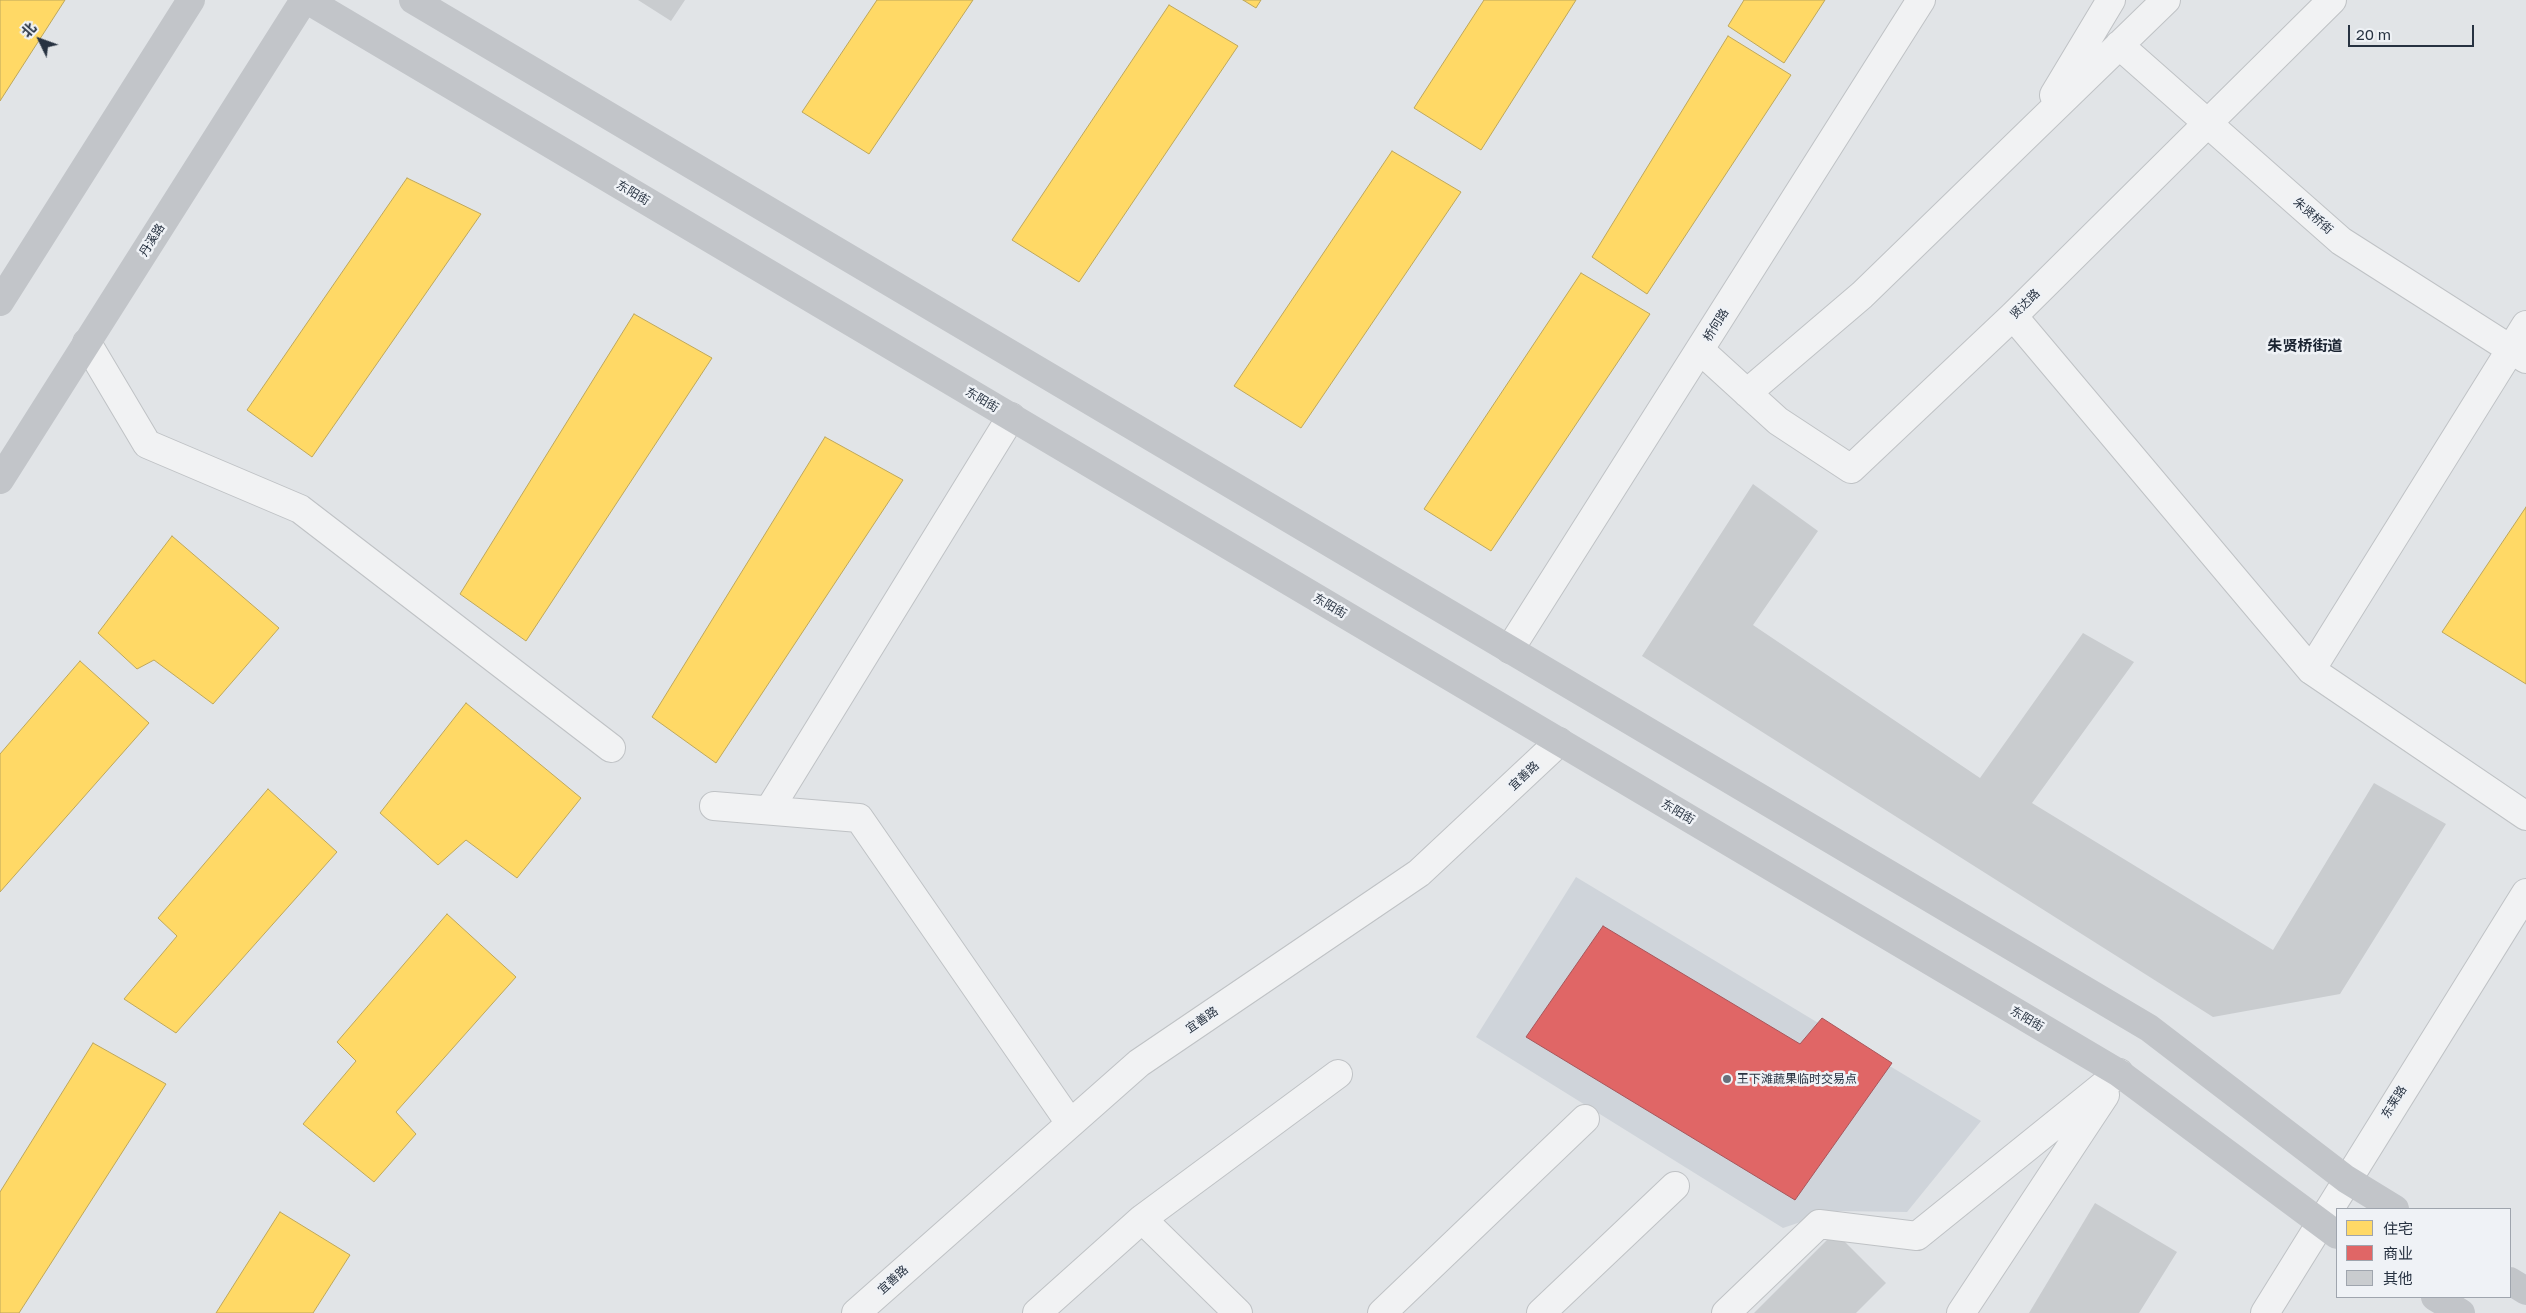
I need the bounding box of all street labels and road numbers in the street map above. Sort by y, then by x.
street label: 东阳街 [614,178,652,208]
street label: 朱贤桥街 [2290,195,2336,237]
street label: 丹溪路 [136,221,168,259]
street label: 贤达路 [2007,286,2043,322]
street label: 桥何路 [1700,306,1732,344]
street label: 东阳街 [963,385,1001,415]
street label: 东阳街 [1311,591,1349,621]
street label: 宜善路 [1506,758,1542,794]
street label: 东阳街 [1659,797,1697,827]
street label: 宜善路 [1183,1004,1221,1036]
street label: 东阳街 [2008,1004,2046,1034]
street label: 东莱路 [2378,1083,2410,1121]
street label: 宜善路 [875,1263,911,1297]

